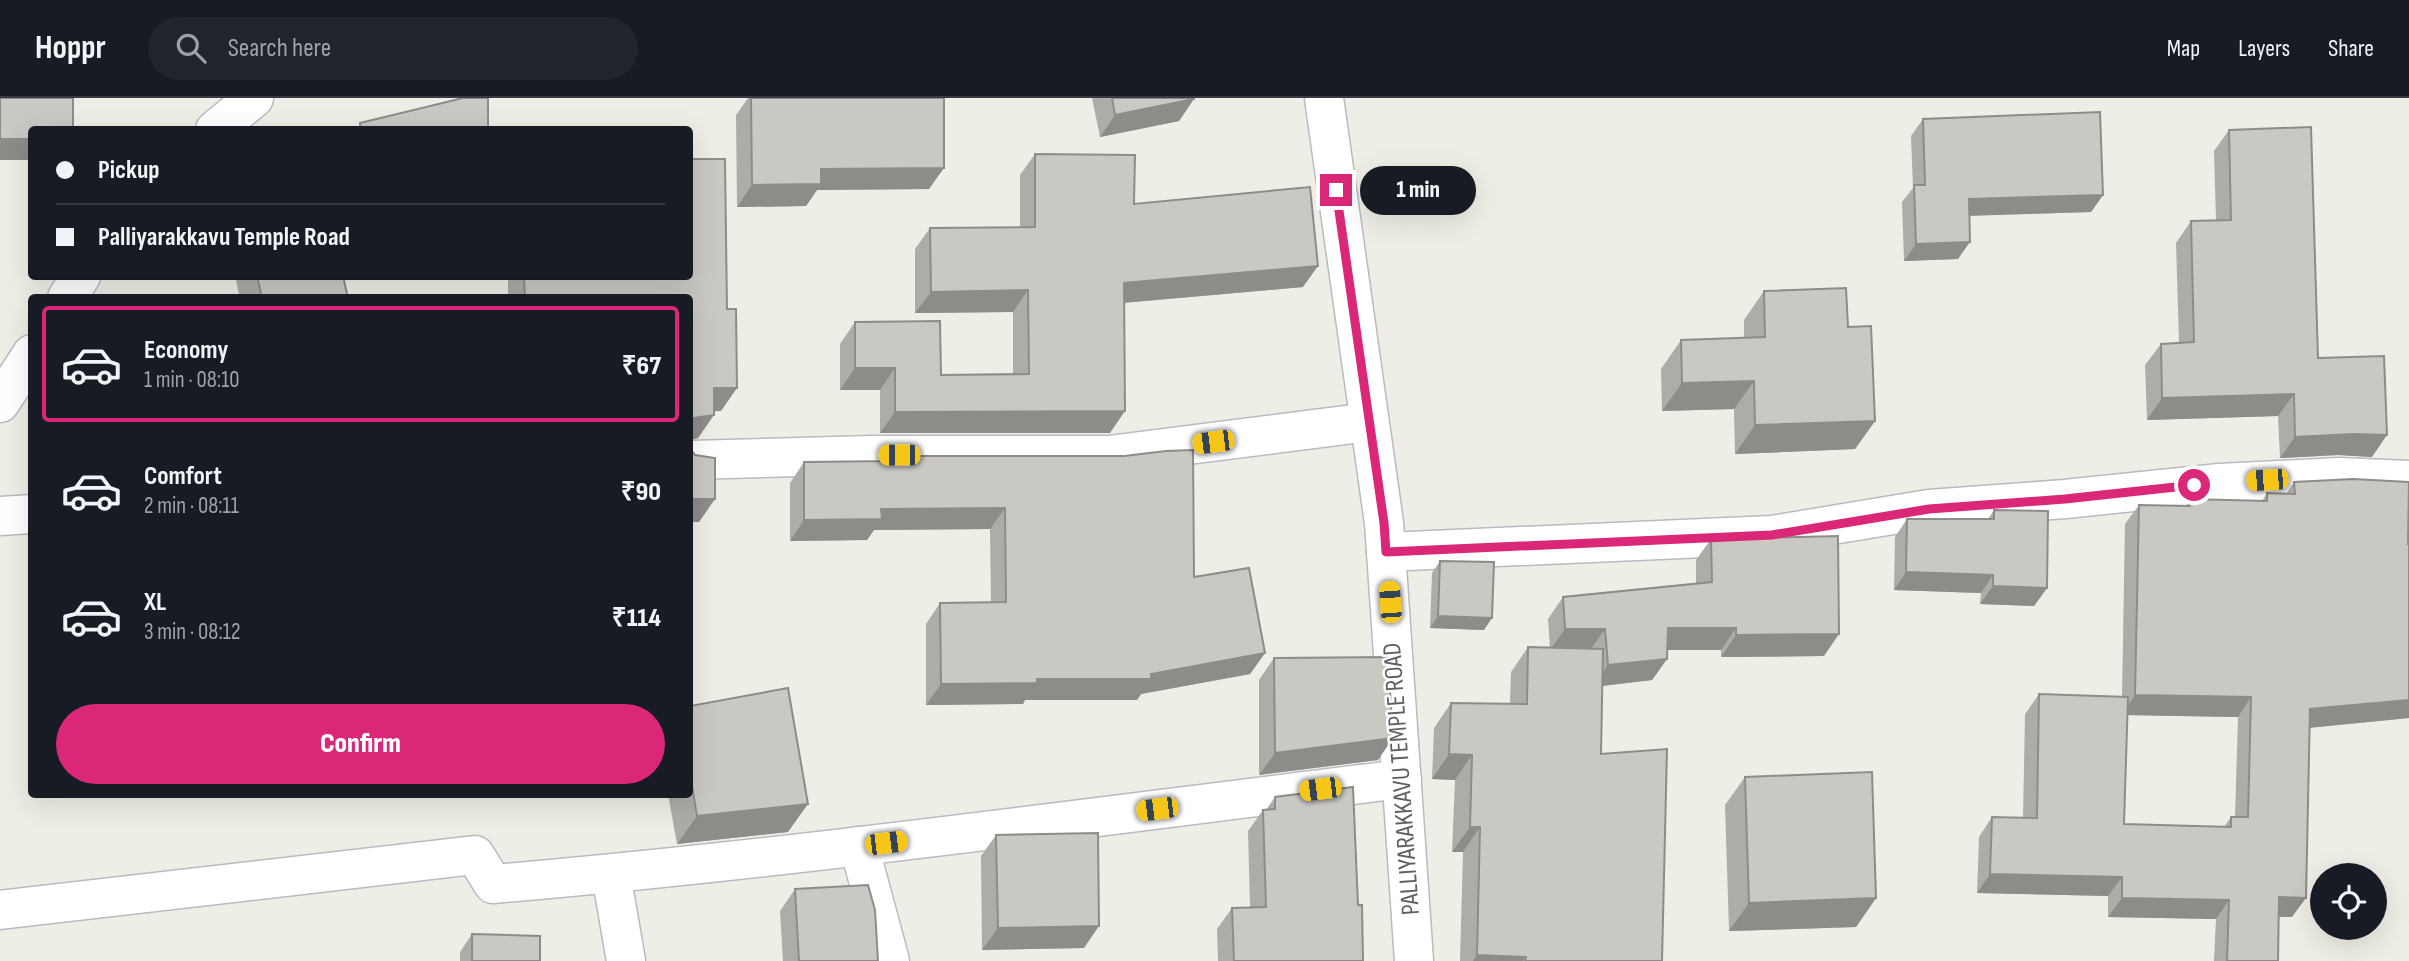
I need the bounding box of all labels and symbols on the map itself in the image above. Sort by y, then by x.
callout: 1 min [1360,166,1476,214]
route end [1320,174,1352,206]
car [1191,429,1236,455]
car [879,445,921,466]
car [2246,468,2289,492]
route start [2178,469,2210,501]
car [1379,580,1402,624]
street label: PALLIYARAKKAVU TEMPLE ROAD [1377,642,1427,916]
car [1298,776,1343,802]
car [1135,796,1180,822]
car [864,830,909,856]

